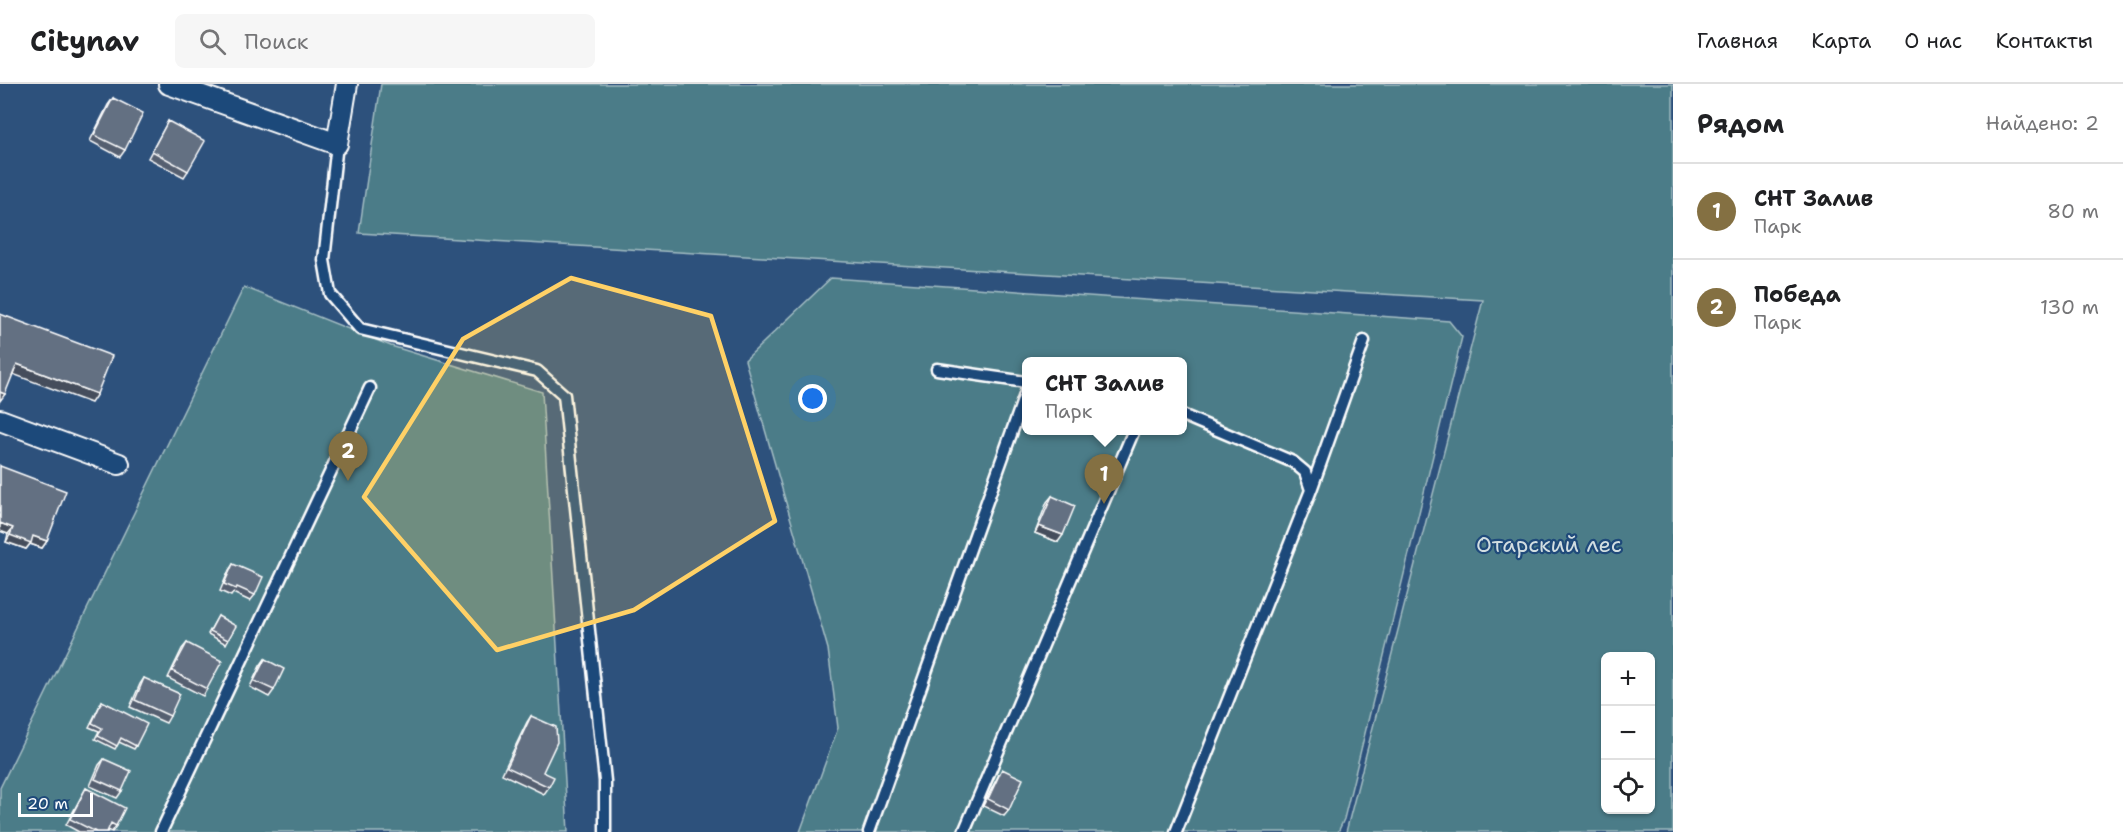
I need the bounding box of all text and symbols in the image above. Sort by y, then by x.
search box [175,14,595,68]
text: Citynav [30,22,139,60]
icon: search [196,25,229,58]
text: Поиск [244,27,309,56]
text: Главная [1697,27,1778,55]
text: Карта [1811,27,1871,55]
text: О нас [1904,27,1962,55]
text: Контакты [1995,27,2093,55]
text: Рядом [1697,106,1784,141]
text: Найдено: 2 [1986,110,2099,136]
text: СНТ Залив [1754,184,1873,213]
text: 1 [1712,198,1721,224]
text: 80 m [2047,198,2099,224]
text: Парк [1754,213,1801,239]
text: Победа [1754,280,1841,309]
text: 2 [1710,294,1724,320]
text: 130 m [2040,294,2099,320]
text: Парк [1754,309,1801,335]
popup [1022,357,1187,435]
text: СНТ Залив [1045,369,1164,398]
your location [798,384,827,413]
text: Парк [1045,398,1092,424]
pin: 2 [328,432,368,481]
pin: 1 [1084,454,1124,504]
park label: Отарский лес [1476,530,1622,559]
map controls [1601,652,1655,814]
button: + [1601,652,1655,706]
button: − [1601,706,1655,760]
button: locate [1601,760,1655,814]
scale bar [18,790,93,818]
text: 20 m [27,793,68,814]

